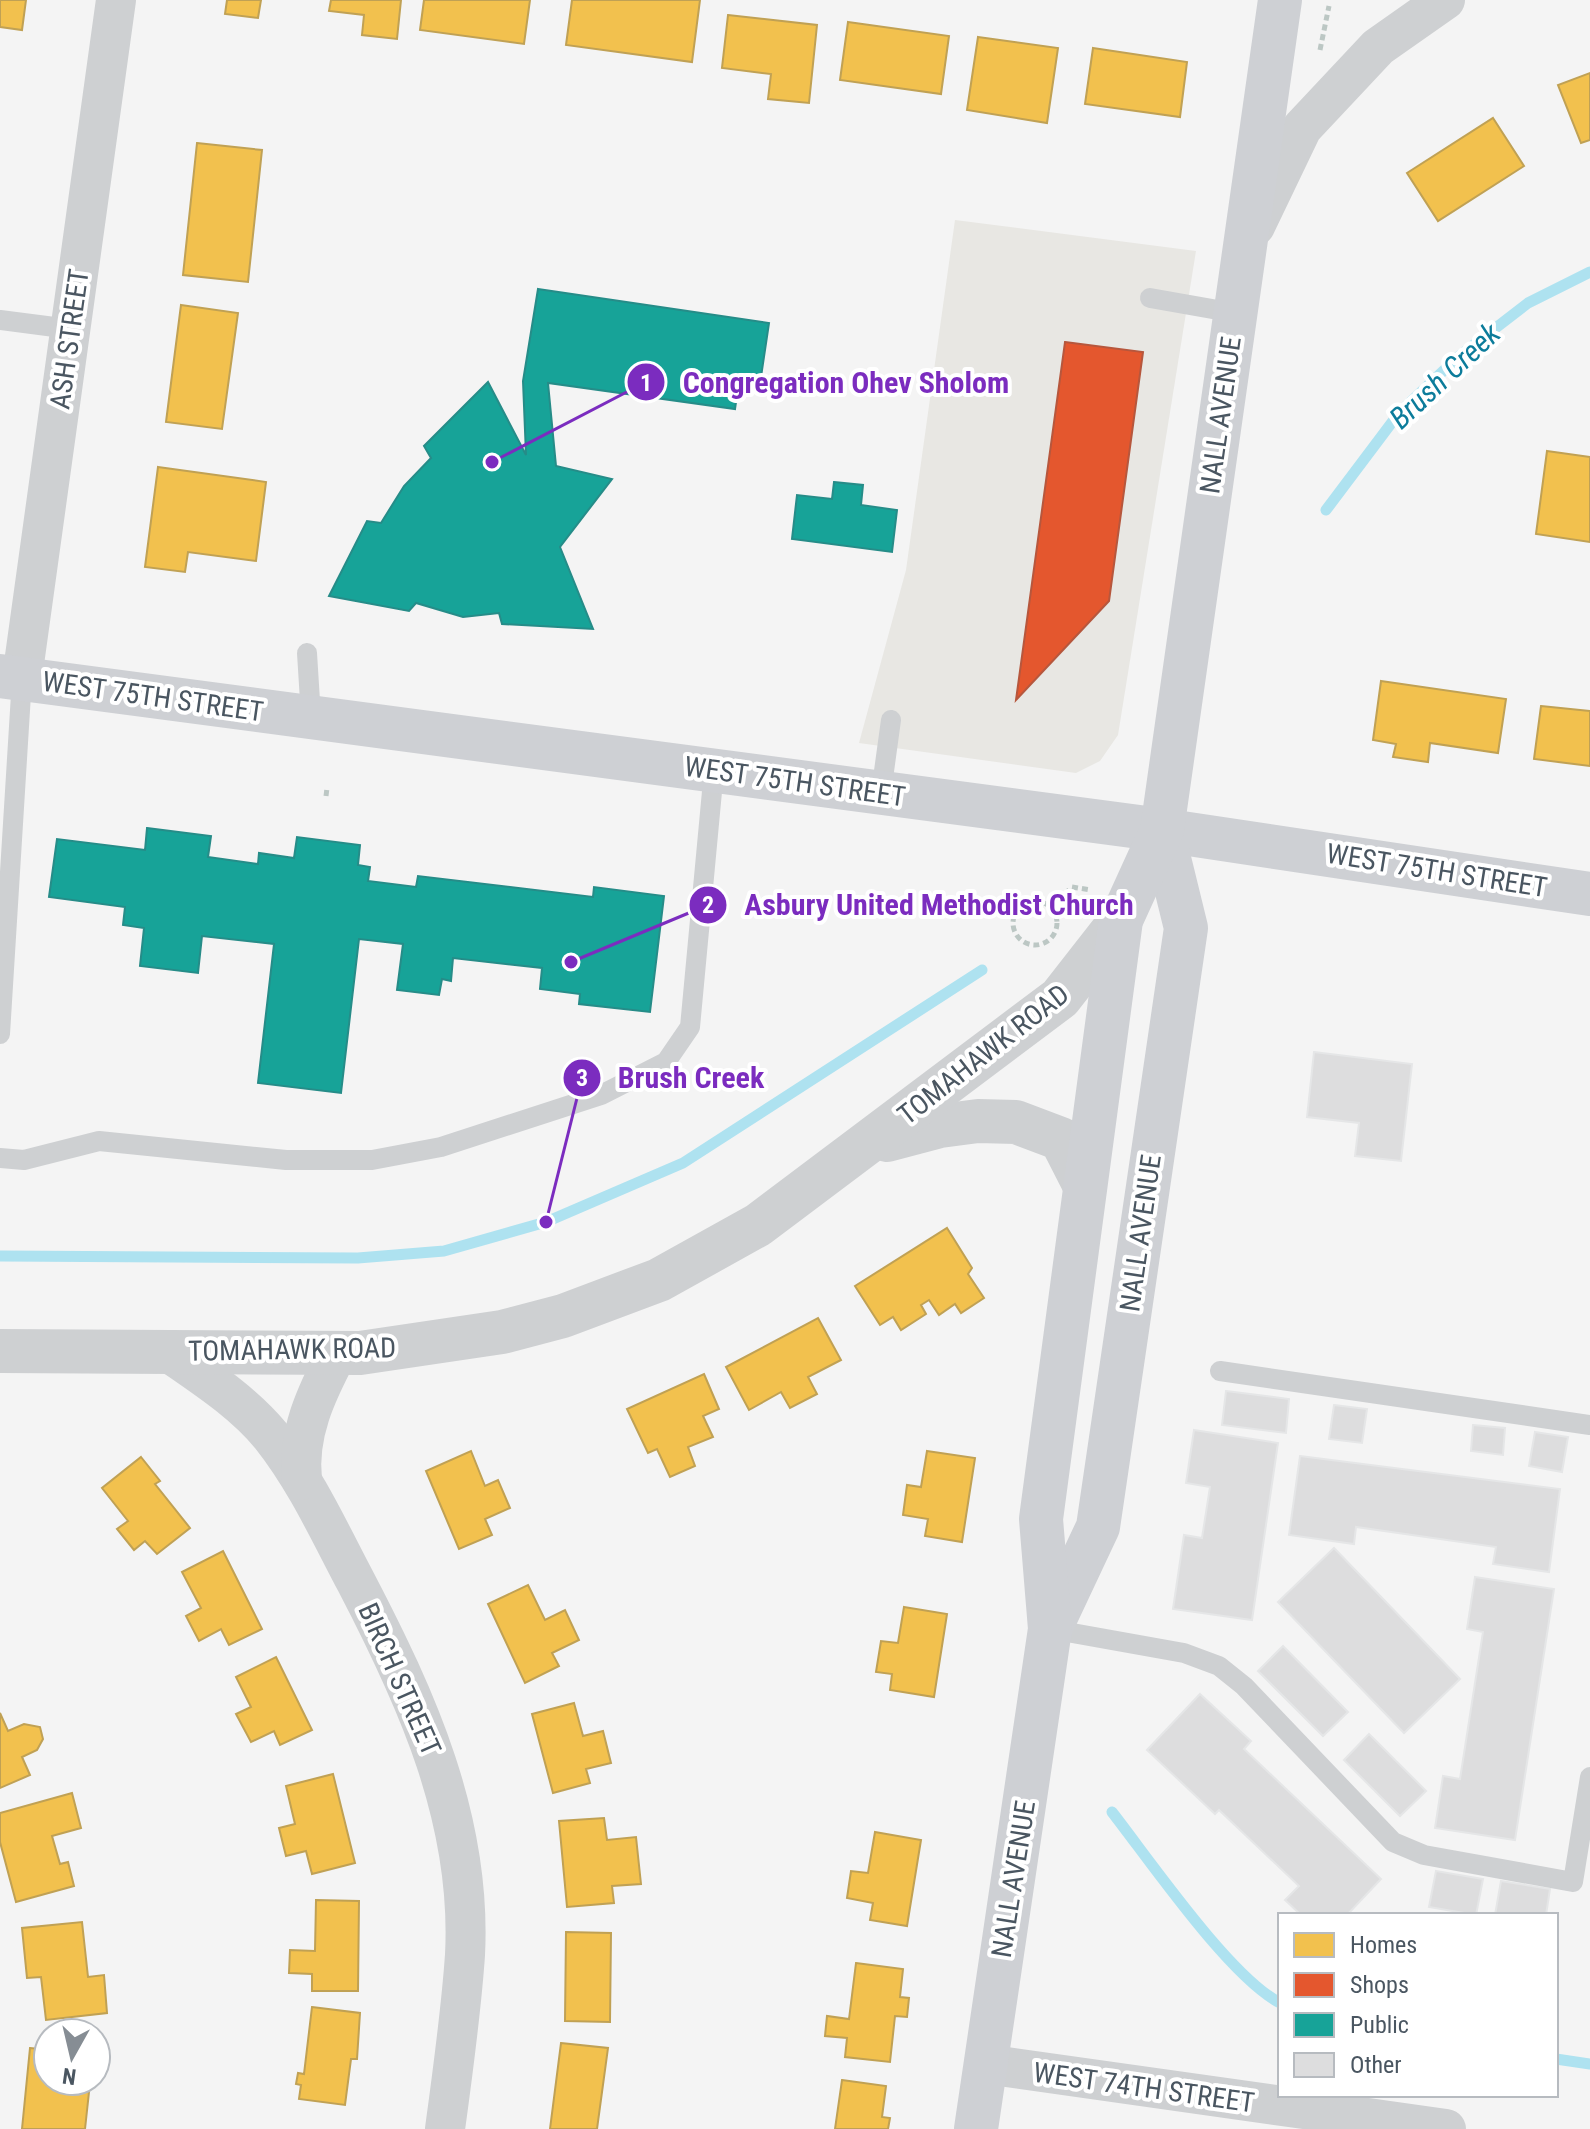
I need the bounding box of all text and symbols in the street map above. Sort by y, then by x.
street label: ASH STREET [43,267,96,411]
water label: Brush Creek [1382,315,1508,436]
street label: NALL AVENUE [1193,334,1248,496]
callout: Congregation Ohev Sholom [626,355,1025,409]
text: Congregation Ohev Sholom [683,365,1009,400]
text: 1 [640,369,652,397]
street label: WEST 75TH STREET [40,665,266,728]
street label: WEST 75TH STREET [682,750,908,813]
street label: WEST 75TH STREET [1324,837,1550,904]
callout: Asbury United Methodist Church [688,878,1150,932]
text: Asbury United Methodist Church [744,887,1134,922]
text: 2 [702,891,714,919]
street label: TOMAHAWK ROAD [891,977,1075,1131]
callout: Brush Creek [562,1051,780,1105]
text: Brush Creek [618,1060,765,1095]
text: 3 [576,1064,588,1092]
street label: NALL AVENUE [1113,1152,1168,1314]
street label: TOMAHAWK ROAD [188,1331,396,1368]
street label: BIRCH STREET [351,1598,448,1761]
street label: NALL AVENUE [985,1798,1042,1960]
legend [1278,1913,1558,2097]
text: Homes [1350,1931,1417,1959]
text: Shops [1350,1971,1409,1999]
text: Public [1350,2011,1409,2039]
north arrow [32,2017,112,2097]
text: Other [1350,2051,1402,2079]
street label: WEST 74TH STREET [1031,2056,1257,2119]
text: N [61,2063,78,2090]

